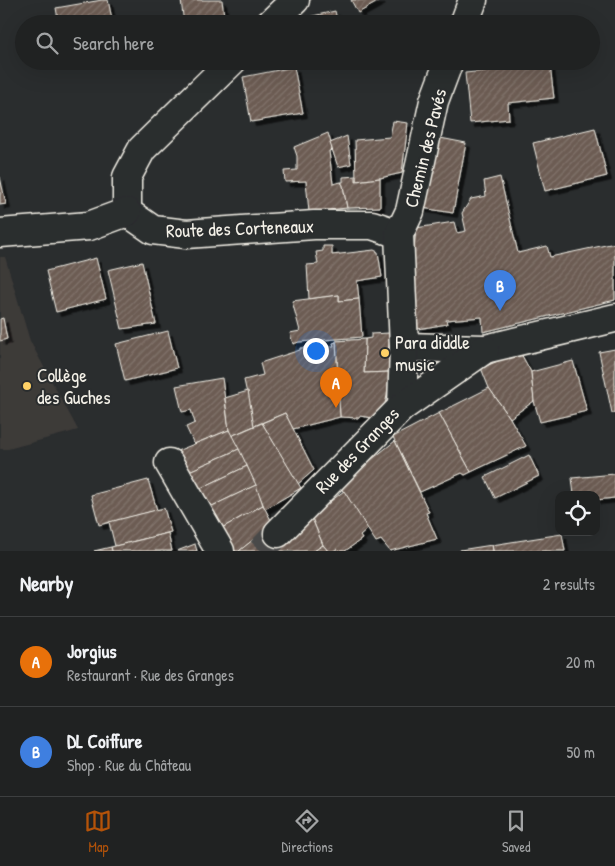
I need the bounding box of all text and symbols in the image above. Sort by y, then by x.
search box [15,15,600,70]
icon: search [33,29,61,57]
text: Search here [73,30,154,56]
street label: Chemin des Pavés [398,86,452,210]
street label: Route des Corteneaux [165,212,315,244]
pin: B [484,270,516,311]
place label: Para diddle music [395,329,470,377]
your location [303,338,329,364]
marker: Para diddle music [379,347,391,359]
place label: Collège des Guches [37,362,111,410]
pin: A [320,367,352,408]
marker: Collège des Guches [21,380,33,392]
street label: Rue des Granges [309,401,405,499]
map controls [555,491,600,536]
button: locate [555,491,600,536]
text: Nearby [20,569,73,598]
text: 2 results [543,573,595,595]
text: Jorgius [67,638,117,664]
text: A [32,651,40,673]
text: 20 m [566,651,595,673]
text: Restaurant · Rue des Granges [67,664,234,686]
text: DL Coiffure [67,728,142,754]
text: B [32,741,40,763]
text: 50 m [567,741,595,763]
text: Shop · Rue du Château [67,754,191,776]
tab: Map [84,807,112,856]
tab: Directions [281,807,333,856]
tab: Saved [502,807,531,856]

